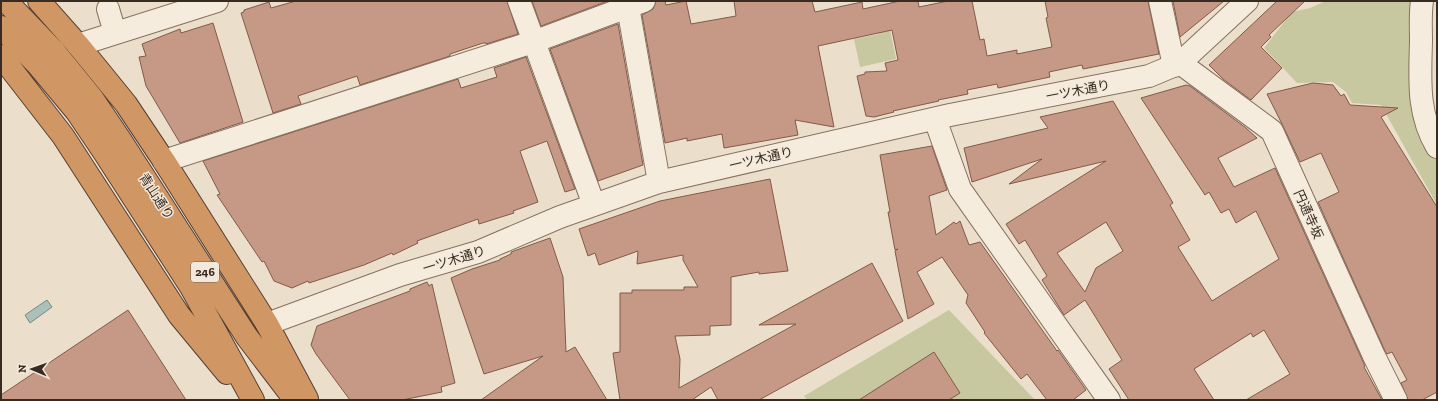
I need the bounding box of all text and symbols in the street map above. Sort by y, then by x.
street label: 一ツ木通り [1045,77,1111,104]
street label: 一ツ木通り [728,144,794,173]
street label: 青山通り [136,170,177,222]
street label: 円通寺坂 [1291,187,1326,241]
street label: 一ツ木通り [421,243,487,276]
road number: 246 [191,262,219,282]
north arrow [12,349,52,389]
text: N [16,364,29,373]

